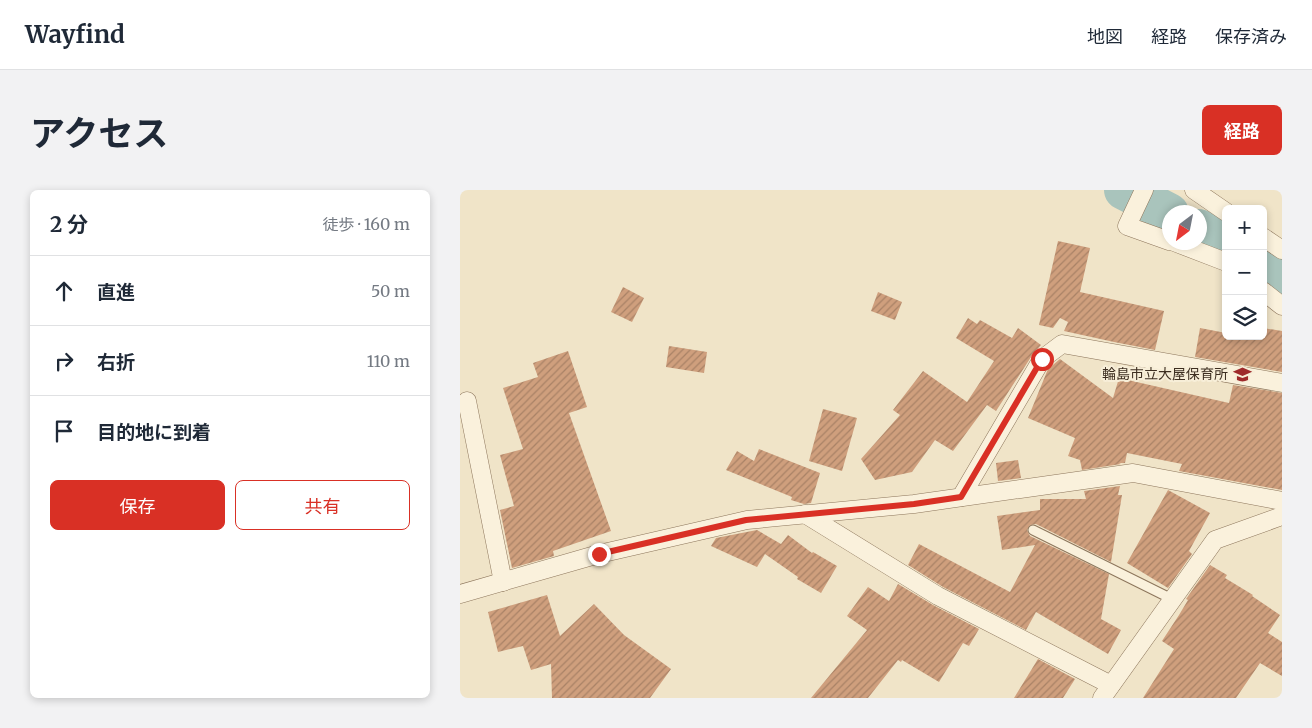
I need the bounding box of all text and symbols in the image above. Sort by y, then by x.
text: Wayfind [25,19,125,50]
text: 地図 [1087,25,1123,48]
text: 経路 [1151,25,1187,48]
text: 保存済み [1215,25,1287,48]
button: 経路 [1202,105,1282,155]
text: アクセス [30,112,168,156]
north arrow [1162,205,1207,250]
map controls [1222,205,1267,340]
button: + [1222,205,1267,250]
text: 2 分 [50,211,88,238]
text: 徒歩 · 160 m [322,214,410,234]
button: − [1222,250,1267,295]
icon: ahead [50,277,78,305]
text: 直進 [97,280,135,304]
text: 50 m [371,281,410,301]
button: layers [1222,295,1267,340]
icon: right [50,347,78,375]
route start [1031,348,1054,371]
text: 右折 [97,350,135,374]
text: 110 m [367,351,410,371]
school or university icon: 輪島市立大屋保育所 [1232,364,1252,384]
place label: 輪島市立大屋保育所 [1102,365,1228,383]
icon: arrive [50,417,78,445]
text: 目的地に到着 [97,420,211,444]
button: 保存 [50,480,225,530]
button: 共有 [235,480,410,530]
route end [588,543,611,566]

